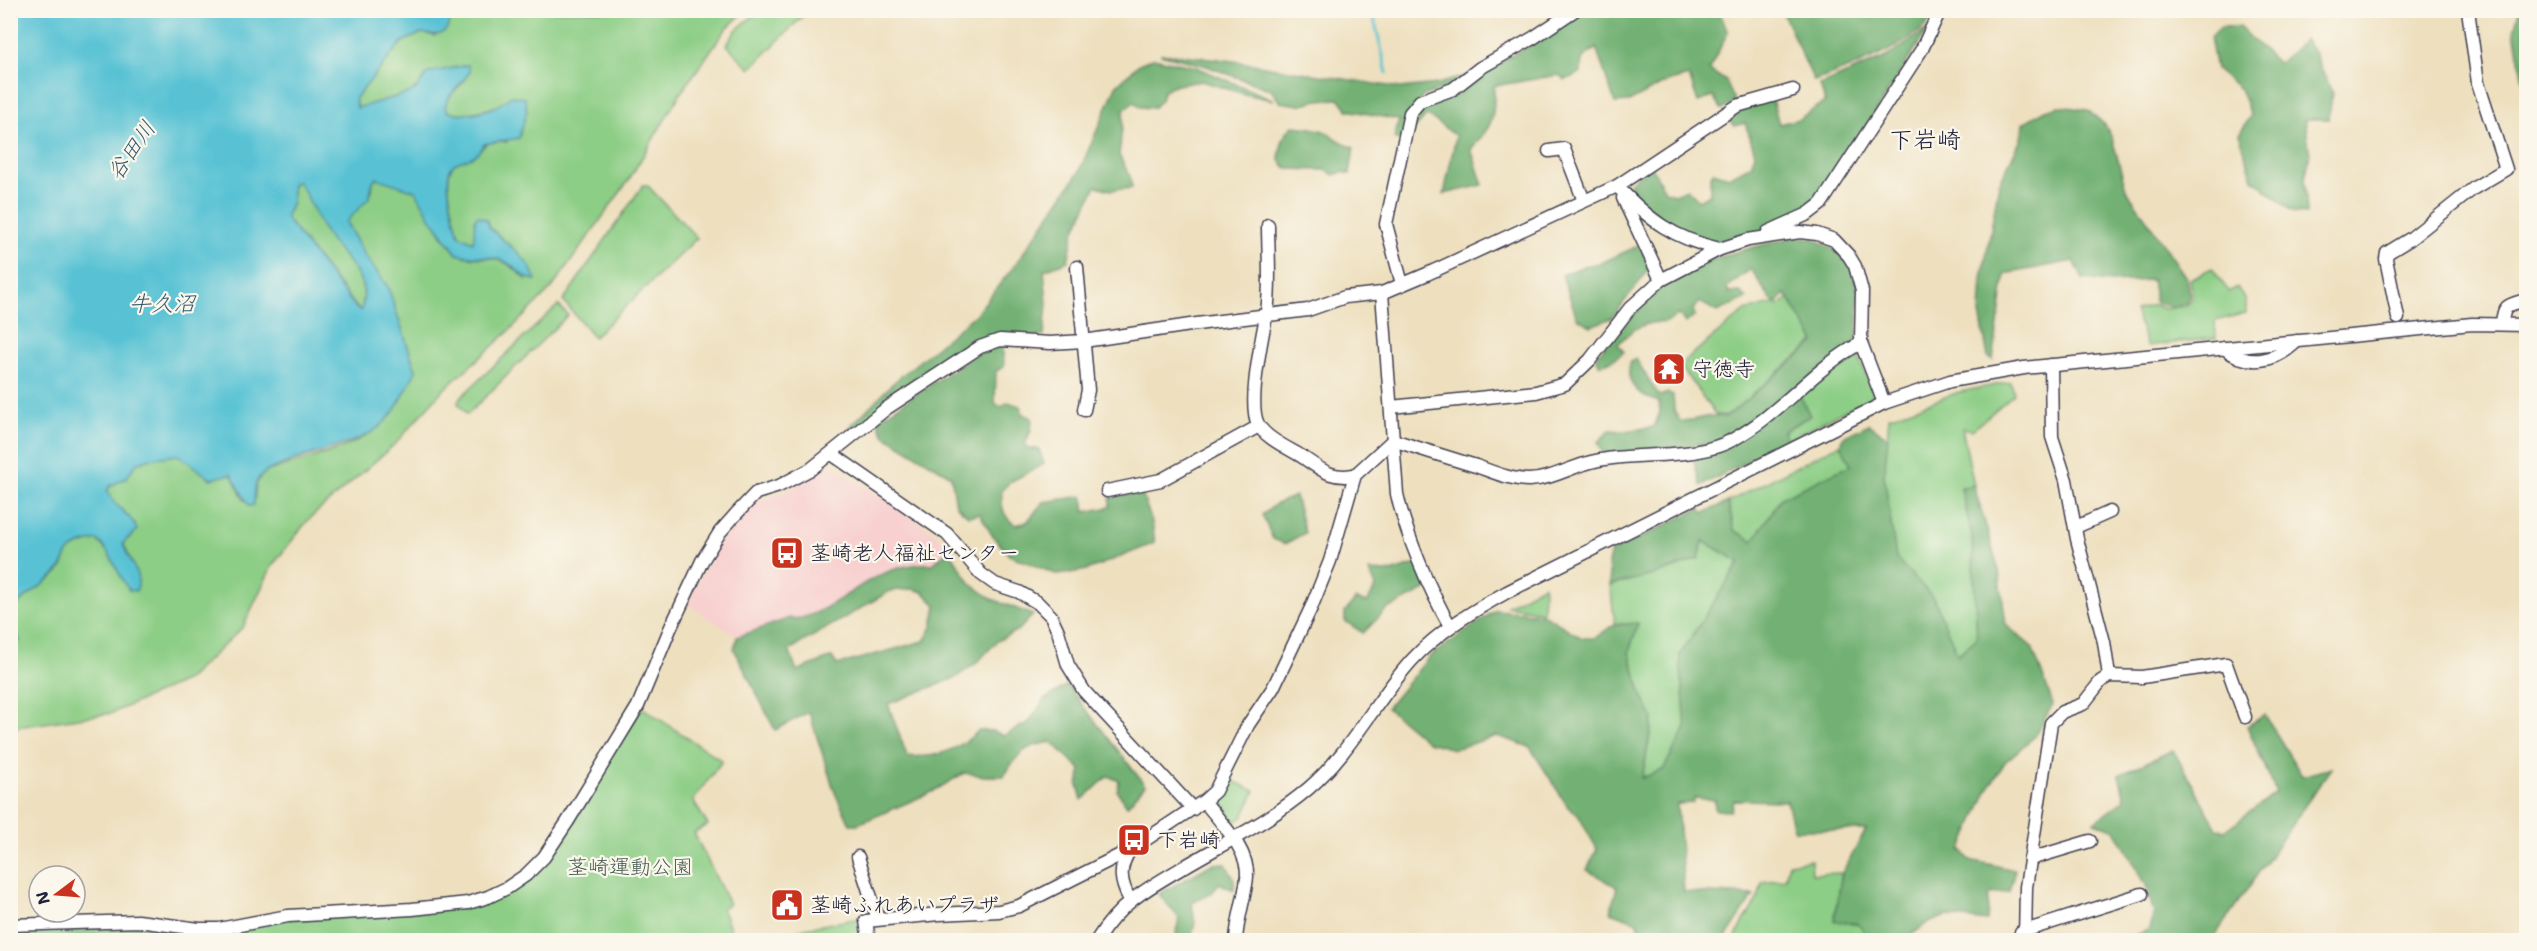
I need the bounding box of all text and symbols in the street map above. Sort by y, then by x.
water label: 谷田川 [101,115,162,186]
district label: 下岩崎 [1889,124,1961,156]
water label: 牛久沼 [129,289,197,318]
temple icon: 守徳寺 [1651,351,1687,387]
place label: 守徳寺 [1692,355,1755,383]
bus stop icon: 茎崎老人福祉センター [769,535,805,571]
place label: 茎崎老人福祉センター [810,539,1019,567]
bus stop icon: 下岩崎 [1116,822,1152,858]
place label: 下岩崎 [1157,826,1220,854]
park label: 茎崎運動公園 [567,853,693,881]
north arrow [27,864,87,924]
public building icon: 茎崎ふれあいプラザ [769,887,805,923]
text: N [31,889,55,907]
place label: 茎崎ふれあいプラザ [810,891,999,919]

